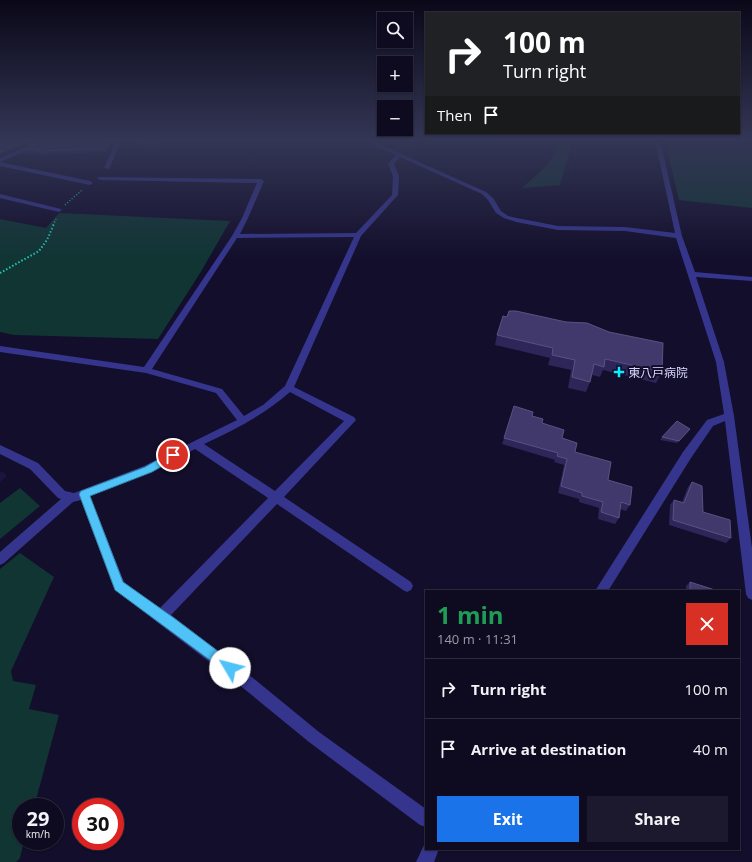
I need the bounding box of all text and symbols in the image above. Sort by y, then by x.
map controls [377,12,413,136]
button: search [377,12,413,48]
text: 100 m [503,23,586,61]
icon: right [437,28,489,80]
button: + [377,56,413,92]
text: Turn right [503,59,586,83]
button: − [377,100,413,136]
icon: arrive [480,104,502,126]
text: Then [437,105,472,125]
place label: 東八戸病院 [628,364,688,381]
marker: 東八戸病院 [613,366,625,378]
pin [156,438,190,472]
icon: arrive [162,444,184,466]
text: 1 min [437,598,504,631]
button: close [686,603,728,645]
text: 140 m · 11:31 [437,630,518,648]
position arrow [209,647,251,689]
icon: right [437,678,459,700]
text: Turn right [471,679,546,699]
text: 100 m [684,679,728,699]
icon: arrive [437,738,459,760]
text: Arrive at destination [471,739,626,759]
text: 40 m [693,739,728,759]
button: Exit [437,796,579,842]
button: Share [587,796,728,842]
speed limit sign: 30 [72,798,124,850]
text: 29 [27,805,49,832]
text: km/h [26,827,50,841]

